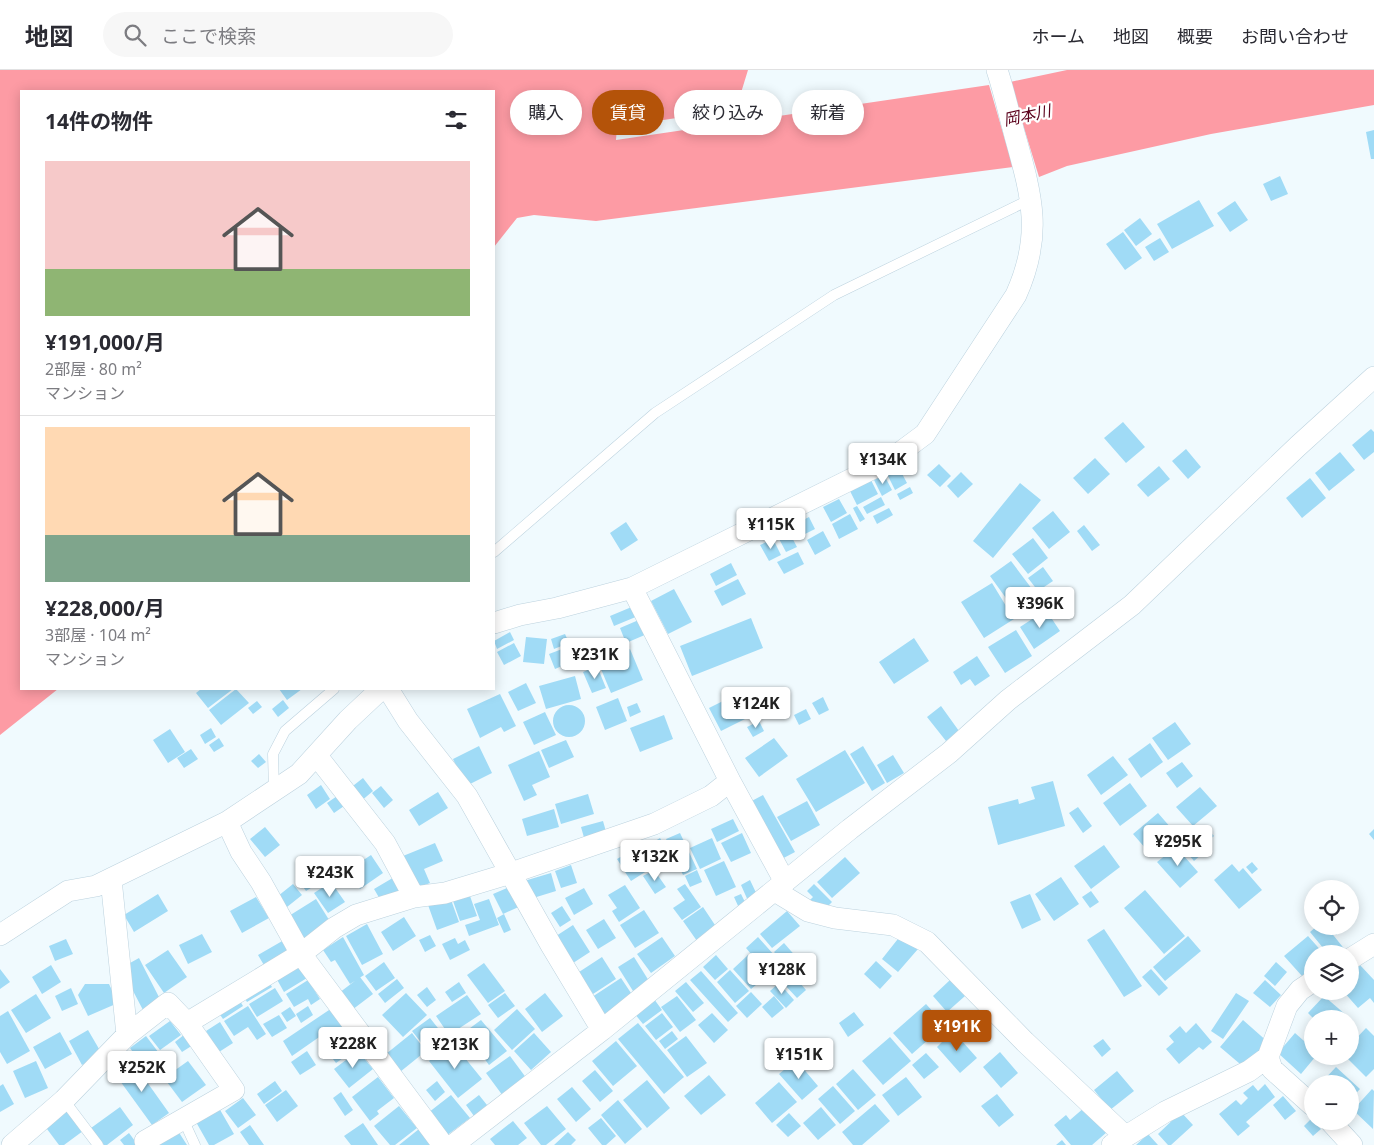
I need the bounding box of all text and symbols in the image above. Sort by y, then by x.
search box [103,12,453,57]
text: 地図 [25,19,73,52]
icon: search [121,21,149,49]
text: ここで検索 [161,23,256,49]
text: ホーム [1032,24,1085,48]
text: 地図 [1113,24,1149,48]
text: 概要 [1177,24,1213,48]
text: お問い合わせ [1241,24,1349,48]
chip: 購入 [510,90,582,135]
chip: 賃貸 [592,90,664,135]
chip: 絞り込み [674,90,782,135]
chip: 新着 [792,90,864,135]
water label: 岡本川 [1001,99,1055,131]
icon: filters [442,106,470,134]
text: 14件の物件 [45,107,153,135]
icon: home [213,194,303,284]
text: ¥191,000/月 [45,328,165,356]
text: 2部屋 · 80 m² [45,358,142,380]
text: マンション [45,382,125,404]
pin: ¥134K [848,442,918,485]
text: ¥134K [859,448,907,470]
icon: home [213,459,303,549]
pin: ¥115K [736,508,806,550]
text: ¥115K [747,513,795,535]
pin: ¥396K [1005,586,1075,629]
text: ¥396K [1016,592,1064,614]
text: ¥228,000/月 [45,594,165,622]
text: 3部屋 · 104 m² [45,624,151,646]
pin: ¥231K [560,638,630,680]
text: ¥231K [571,643,619,665]
text: マンション [45,648,125,670]
pin: ¥124K [721,686,791,729]
text: ¥124K [732,692,780,714]
pin: ¥295K [1143,824,1213,867]
text: ¥295K [1154,830,1202,852]
pin: ¥132K [620,840,690,882]
text: ¥132K [631,845,679,867]
pin: ¥243K [295,856,365,898]
text: ¥243K [306,861,354,883]
map controls [1304,880,1359,1130]
button: locate [1304,880,1359,935]
button: layers [1304,945,1359,1000]
pin: ¥128K [747,952,817,995]
text: ¥128K [758,958,806,980]
pin: ¥191K [922,1010,992,1052]
button: + [1304,1010,1359,1065]
text: ¥191K [933,1015,981,1037]
pin: ¥228K [318,1026,388,1069]
pin: ¥213K [420,1028,490,1070]
text: ¥228K [329,1032,377,1054]
text: ¥213K [431,1033,479,1055]
pin: ¥151K [764,1038,834,1080]
text: ¥151K [775,1043,823,1065]
pin: ¥252K [107,1050,177,1093]
text: ¥252K [118,1056,166,1078]
button: − [1304,1075,1359,1130]

